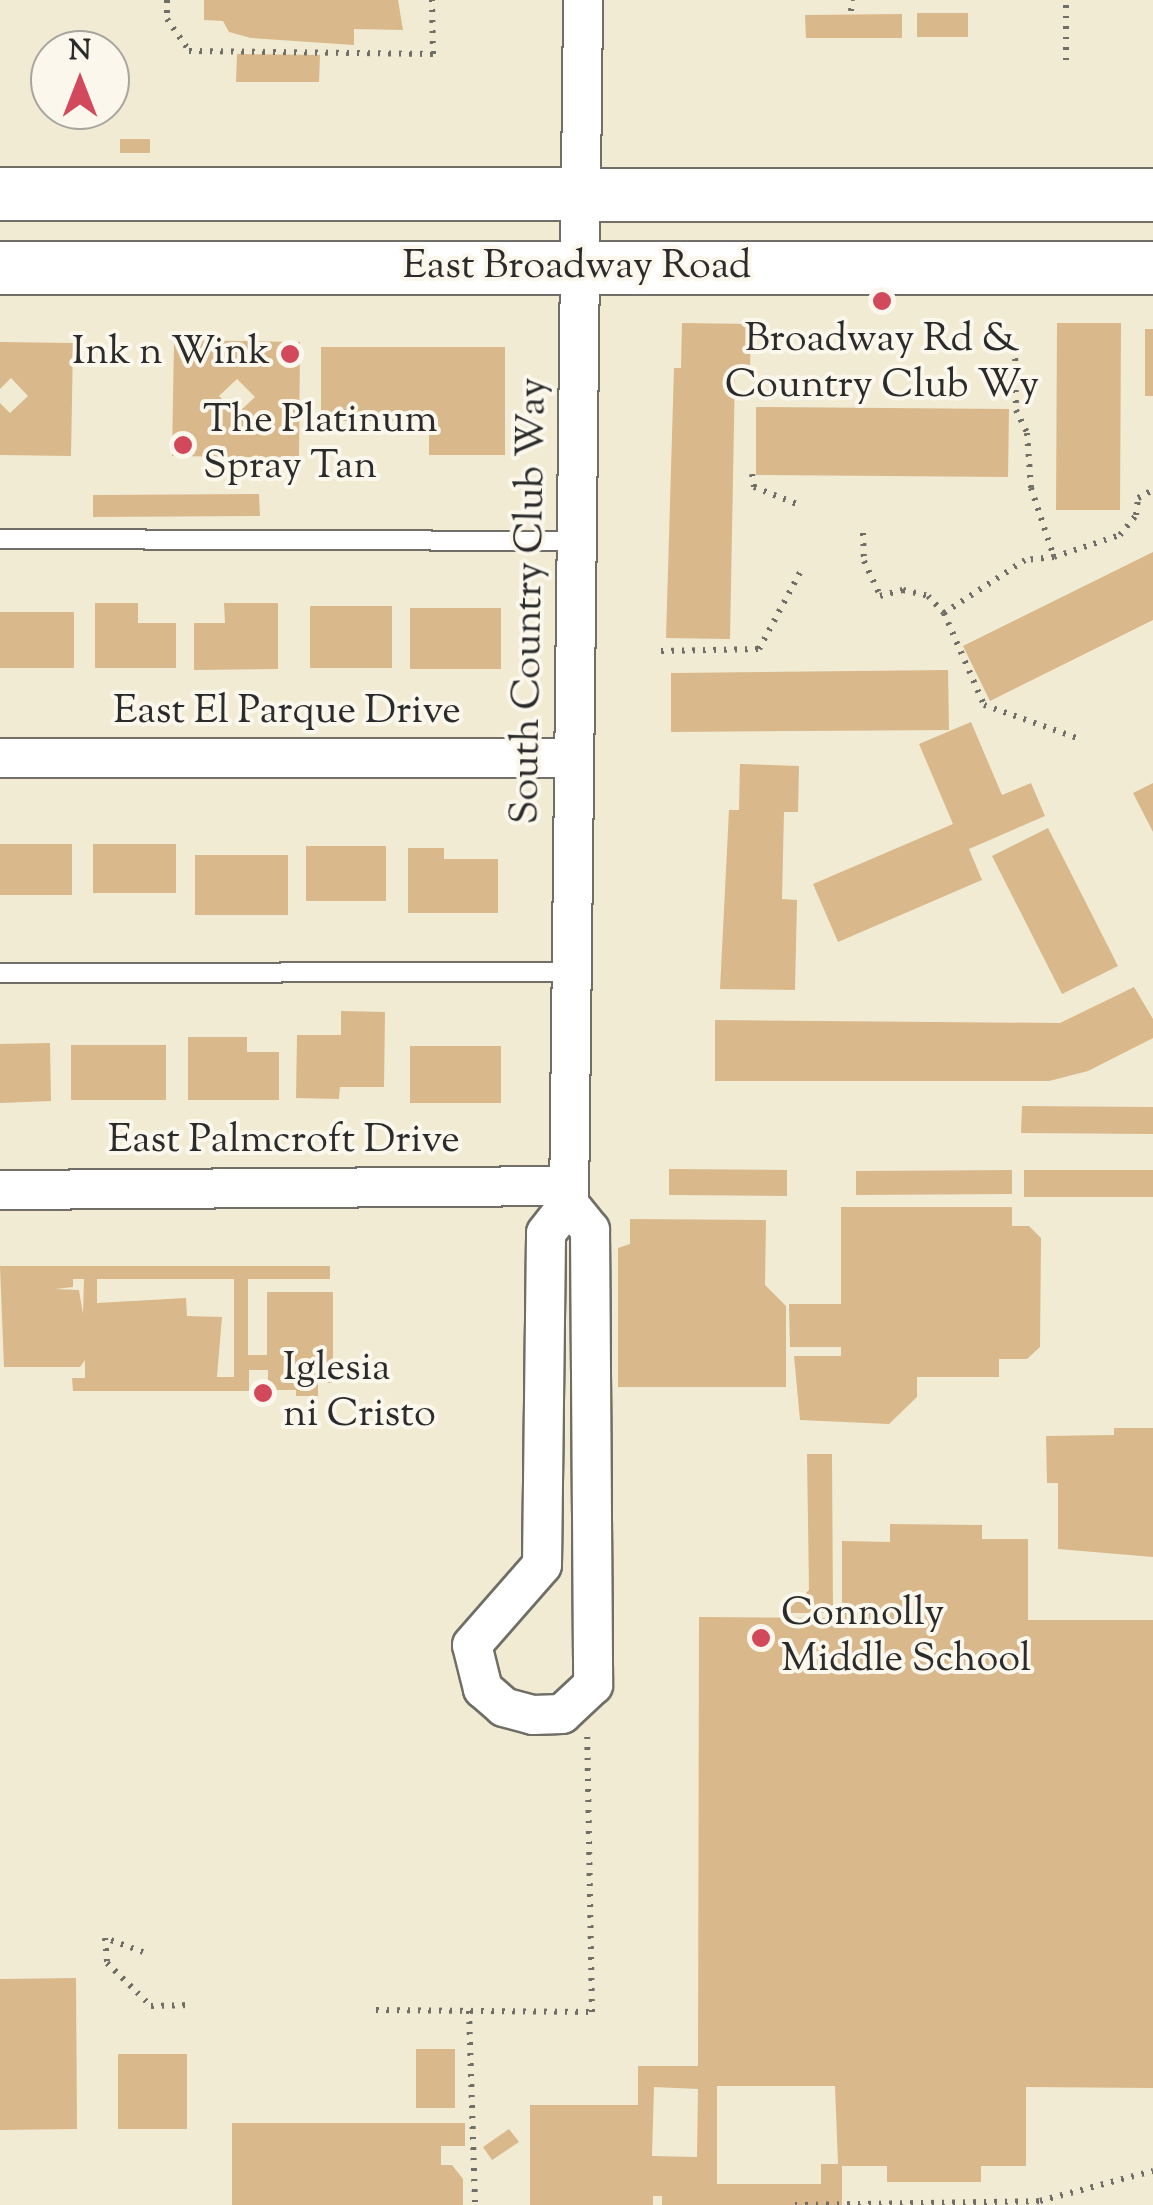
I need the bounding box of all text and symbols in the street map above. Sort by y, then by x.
north arrow [30,30,130,130]
text: N [69,32,91,72]
street label: East Broadway Road [403,244,751,292]
marker: Broadway Rd & Country Club Wy [871,290,893,312]
place label: Broadway Rd & Country Club Wy [725,317,1039,411]
place label: Ink n Wink [72,330,270,378]
marker: Ink n Wink [279,343,301,365]
street label: South Country Club Way [503,377,559,825]
place label: The Platinum Spray Tan [203,398,438,492]
marker: The Platinum Spray Tan [172,434,194,456]
street label: East El Parque Drive [113,689,461,737]
street label: East Palmcroft Drive [108,1118,460,1166]
place label: Iglesia ni Cristo [283,1346,436,1440]
marker: Iglesia ni Cristo [252,1382,274,1404]
place label: Connolly Middle School [781,1591,1031,1685]
marker: Connolly Middle School [750,1627,772,1649]

